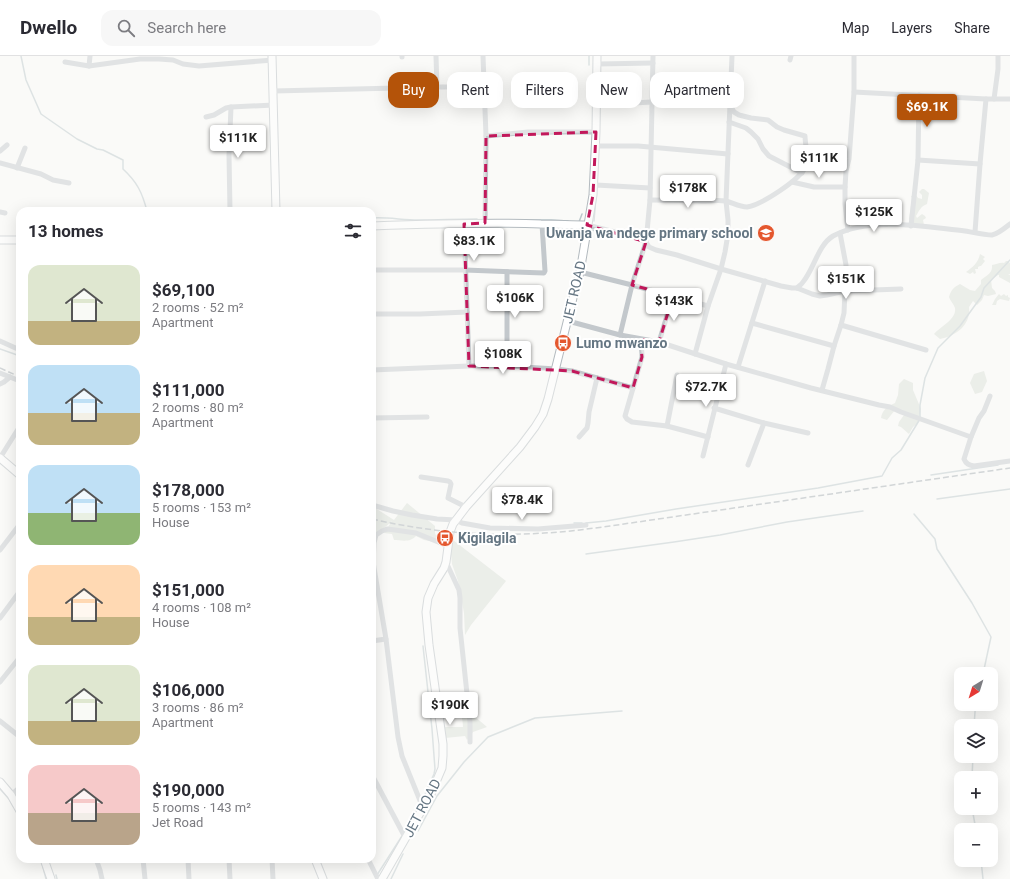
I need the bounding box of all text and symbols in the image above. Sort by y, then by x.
search box [101,10,381,46]
text: Dwello [20,16,77,39]
icon: search [115,17,137,39]
text: Search here [147,19,226,37]
text: Map [842,20,869,36]
text: Layers [891,20,932,36]
text: Share [954,20,990,36]
chip: Buy [388,72,439,108]
chip: Rent [447,72,503,108]
chip: Filters [511,72,578,108]
chip: New [586,72,642,108]
chip: Apartment [650,72,744,108]
pin: $69.1K [894,94,960,128]
text: $69.1K [906,99,948,114]
pin: $111K [210,125,266,159]
text: $111K [219,130,257,145]
pin: $111K [791,145,847,179]
text: $111K [800,150,838,165]
pin: $178K [660,175,716,209]
text: $178K [669,180,707,195]
pin: $125K [846,199,902,233]
text: $125K [855,204,893,219]
icon: filters [342,220,364,242]
text: 13 homes [28,221,104,241]
school or university icon: Uwanja wa ndege primary school [756,223,776,243]
place label: Uwanja wa ndege primary school [546,225,753,241]
pin: $83.1K [441,228,507,262]
text: $83.1K [453,233,495,248]
street label: JET ROAD [559,259,589,325]
pin: $151K [818,266,874,300]
text: $151K [827,271,865,286]
text: $69,100 [152,280,215,300]
icon: home [60,281,108,329]
pin: $106K [487,285,543,319]
pin: $143K [646,288,702,322]
text: $106K [496,290,534,305]
text: $143K [655,293,693,308]
text: 2 rooms · 52 m² [152,300,244,315]
text: Apartment [152,315,214,330]
bus stop icon: Lumo mwanzo [553,333,573,353]
place label: Lumo mwanzo [576,335,668,351]
pin: $108K [475,341,531,375]
text: $108K [484,346,522,361]
pin: $72.7K [673,374,739,408]
text: $72.7K [685,379,727,394]
text: $111,000 [152,380,224,400]
icon: home [60,381,108,429]
text: 2 rooms · 80 m² [152,400,244,415]
text: Apartment [152,415,214,430]
text: $178,000 [152,480,224,500]
icon: home [60,481,108,529]
pin: $78.4K [489,487,555,521]
text: $78.4K [501,492,543,507]
text: 5 rooms · 153 m² [152,500,251,515]
text: House [152,515,189,530]
bus stop icon: Kigilagila [435,528,455,548]
place label: Kigilagila [458,530,517,546]
text: $151,000 [152,580,224,600]
icon: home [60,581,108,629]
text: 4 rooms · 108 m² [152,600,251,615]
text: House [152,615,189,630]
north arrow [954,667,998,711]
map controls [954,667,998,867]
text: $106,000 [152,680,224,700]
icon: home [60,681,108,729]
pin: $190K [422,692,478,726]
text: $190K [431,697,469,712]
text: 3 rooms · 86 m² [152,700,244,715]
text: Apartment [152,715,214,730]
button: layers [954,719,998,763]
button: + [954,771,998,815]
street label: JET ROAD [400,776,444,840]
text: $190,000 [152,780,224,800]
icon: home [60,781,108,829]
text: 5 rooms · 143 m² [152,800,251,815]
text: Jet Road [152,815,203,830]
button: − [954,823,998,867]

